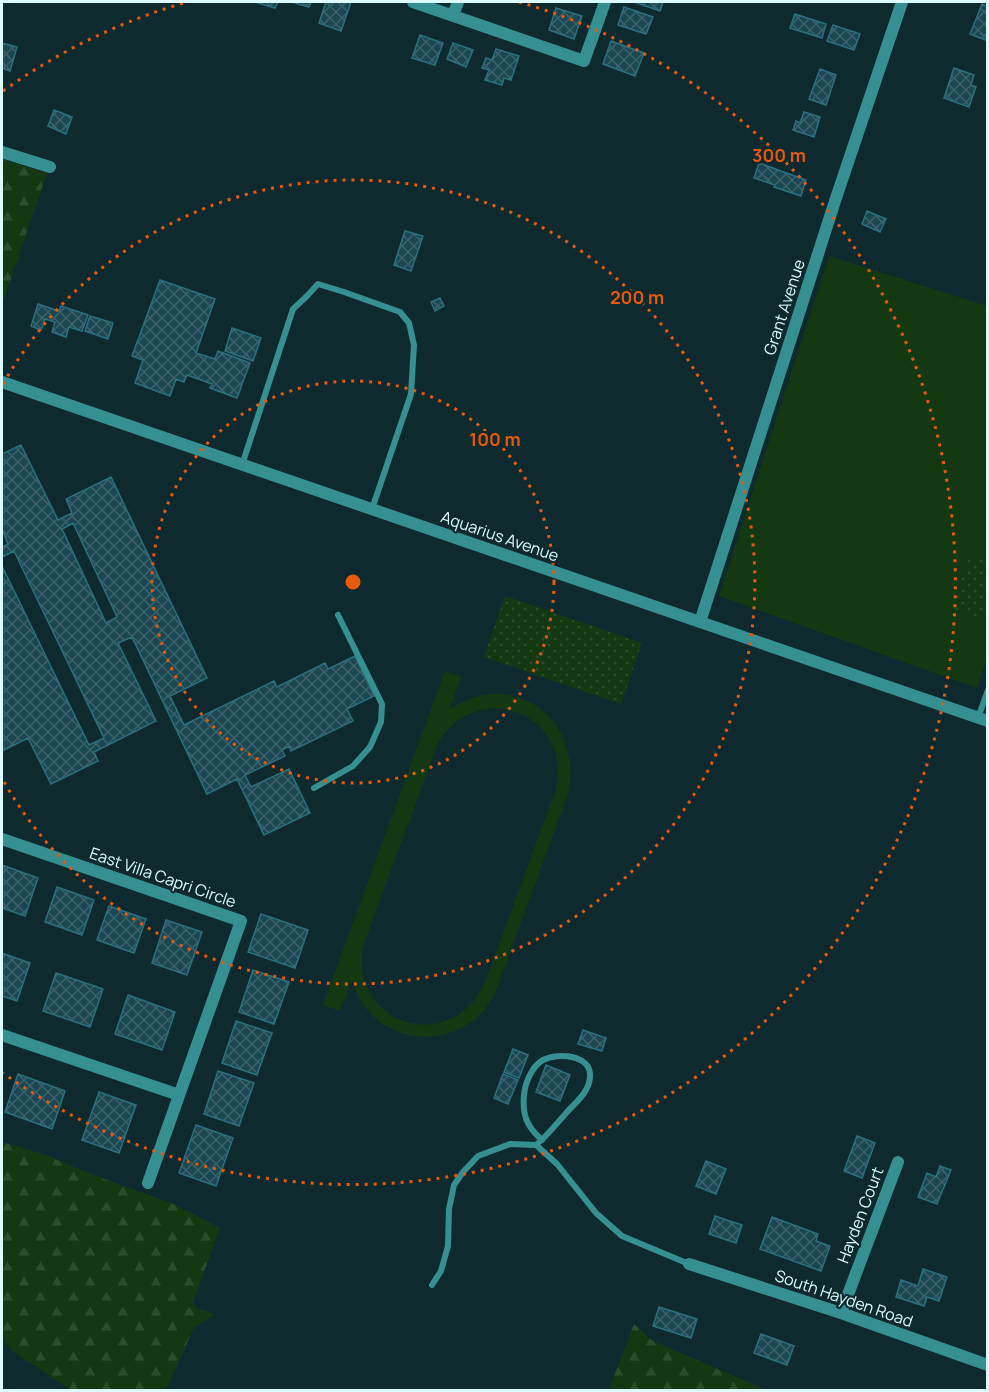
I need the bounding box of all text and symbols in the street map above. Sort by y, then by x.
text: 300 m [752,143,806,167]
street label: Grant Avenue [758,256,810,358]
text: 200 m [610,285,664,309]
text: 100 m [469,427,521,451]
street label: Aquarius Avenue [438,506,562,566]
centre of rings [343,572,363,592]
street label: East Villa Capri Circle [87,842,239,912]
street label: Hayden Court [832,1164,888,1266]
street label: South Hayden Road [772,1264,916,1332]

